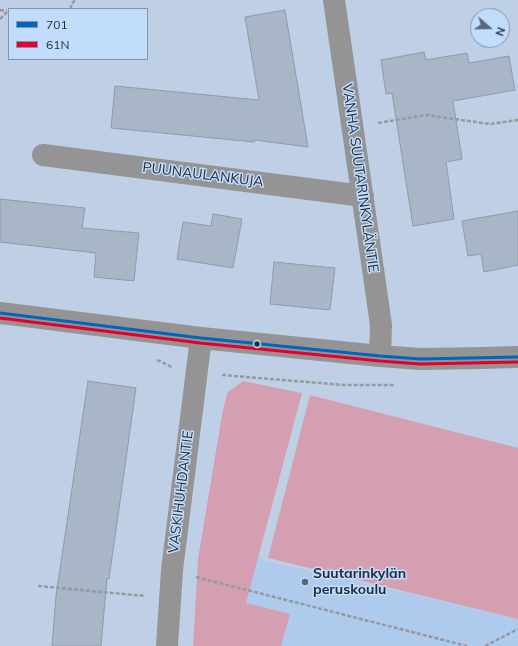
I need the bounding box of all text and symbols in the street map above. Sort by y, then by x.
legend [8,8,148,60]
north arrow [470,8,510,48]
text: 701 [46,17,68,32]
text: N [492,25,508,38]
text: 61N [46,37,69,52]
street label: VANHA SUUTARINKYLÄNTIE [338,82,382,274]
street label: PUUNAULANKUJA [141,159,265,191]
unlabelled marker [252,339,262,349]
street label: VASKIHUHDANTIE [165,430,197,554]
place label: Suutarinkylän peruskoulu [313,566,406,598]
marker: Suutarinkylän peruskoulu [300,577,310,587]

